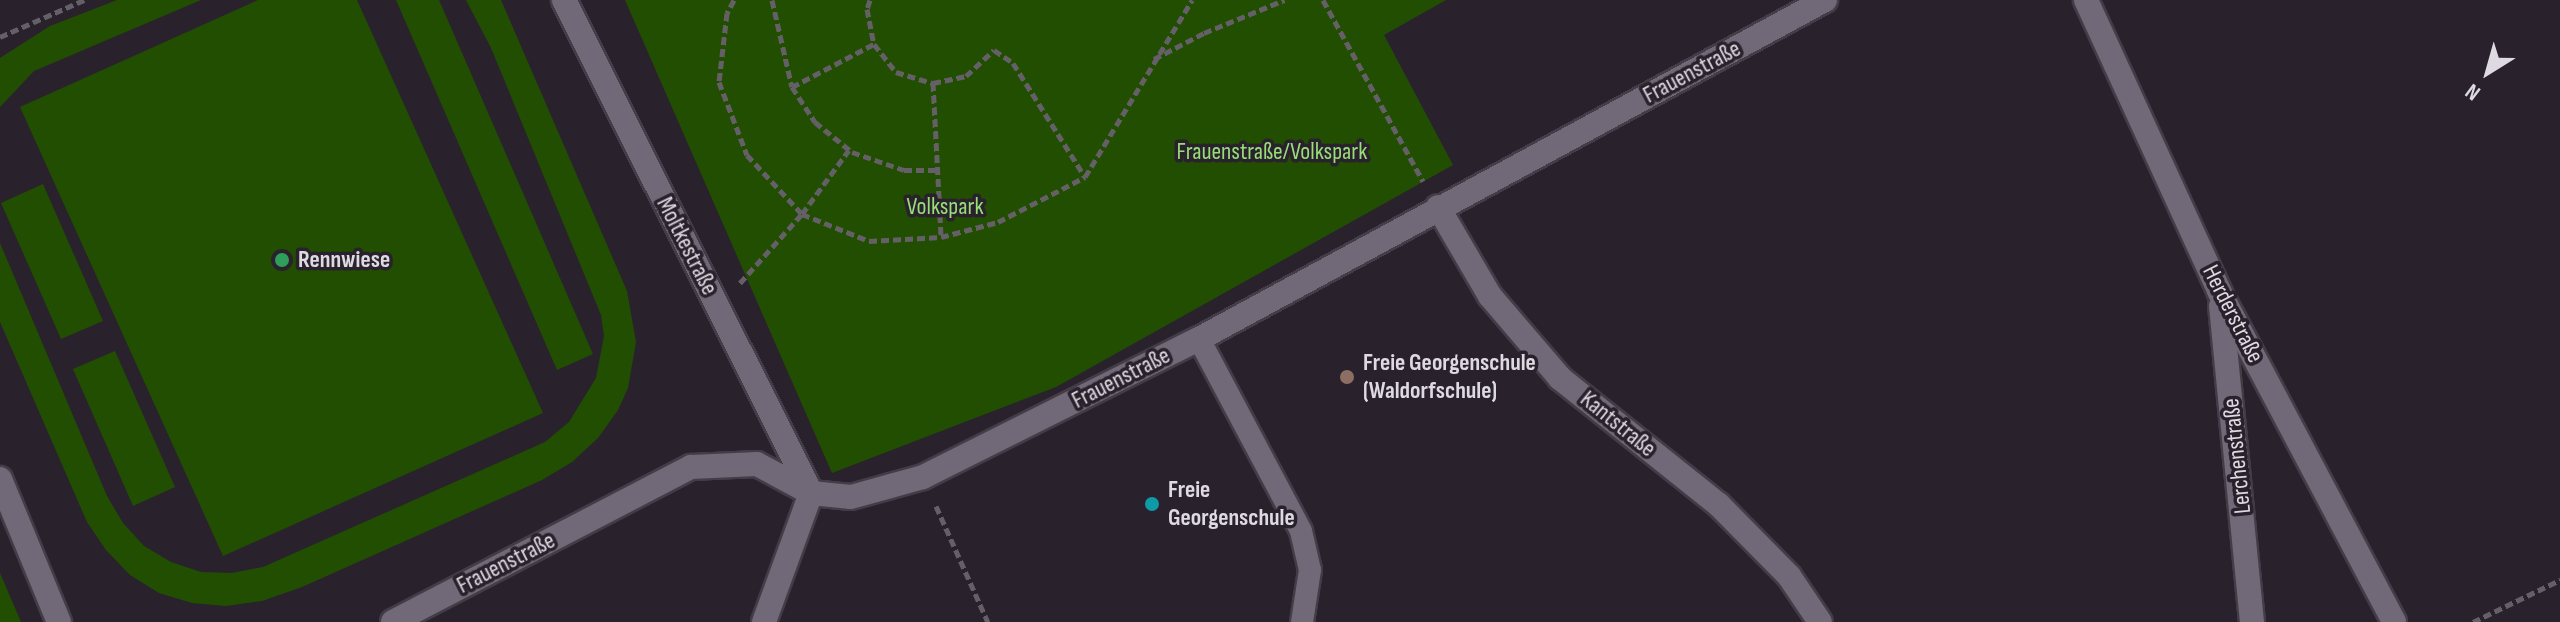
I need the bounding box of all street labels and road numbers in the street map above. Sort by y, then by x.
street label: Frauenstraße [1638,34,1746,110]
street label: Moltkestraße [650,192,724,300]
street label: Herderstraße [2196,260,2270,368]
street label: Frauenstraße [1067,341,1175,415]
street label: Kantstraße [1574,385,1662,463]
street label: Lerchenstraße [2217,397,2257,515]
street label: Frauenstraße [452,526,560,600]

